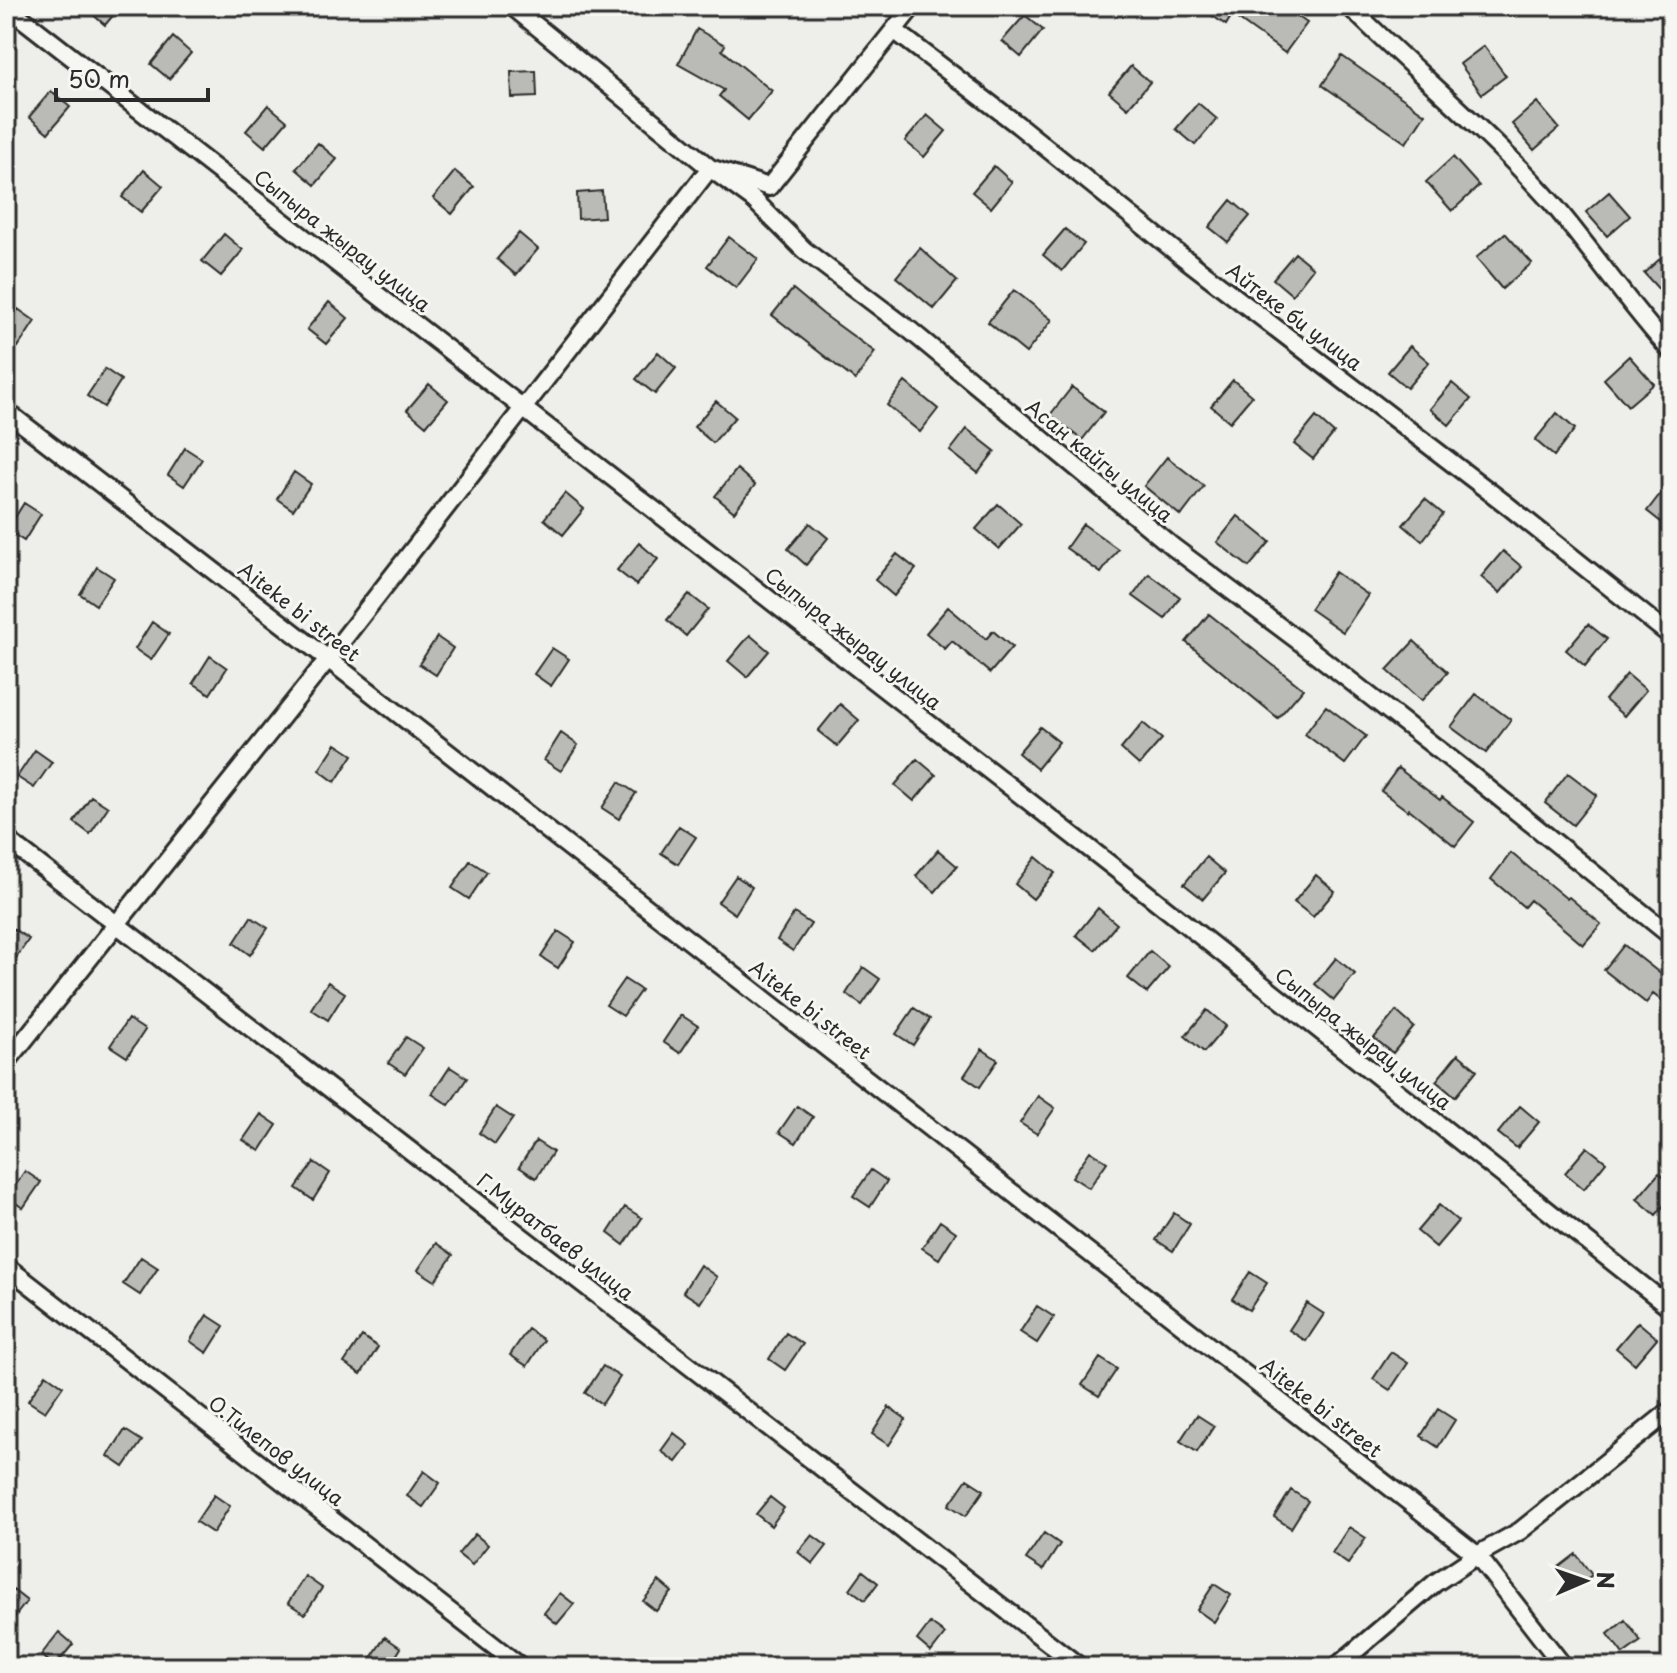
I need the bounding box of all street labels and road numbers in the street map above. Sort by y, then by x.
street label: Сыпыра жырау улица [248,162,438,319]
street label: Айтеке би улица [1220,255,1369,378]
street label: Асан кайгы улица [1020,391,1180,529]
street label: Aiteke bi street [232,554,367,668]
street label: Сыпыра жырау улица [759,560,949,717]
street label: Aiteke bi street [743,952,878,1066]
street label: Сыпыра жырау улица [1269,960,1459,1117]
street label: Г.Муратбаев улица [471,1165,641,1307]
street label: Aiteke bi street [1254,1350,1389,1464]
street label: О.Тилепов улица [202,1388,351,1513]

